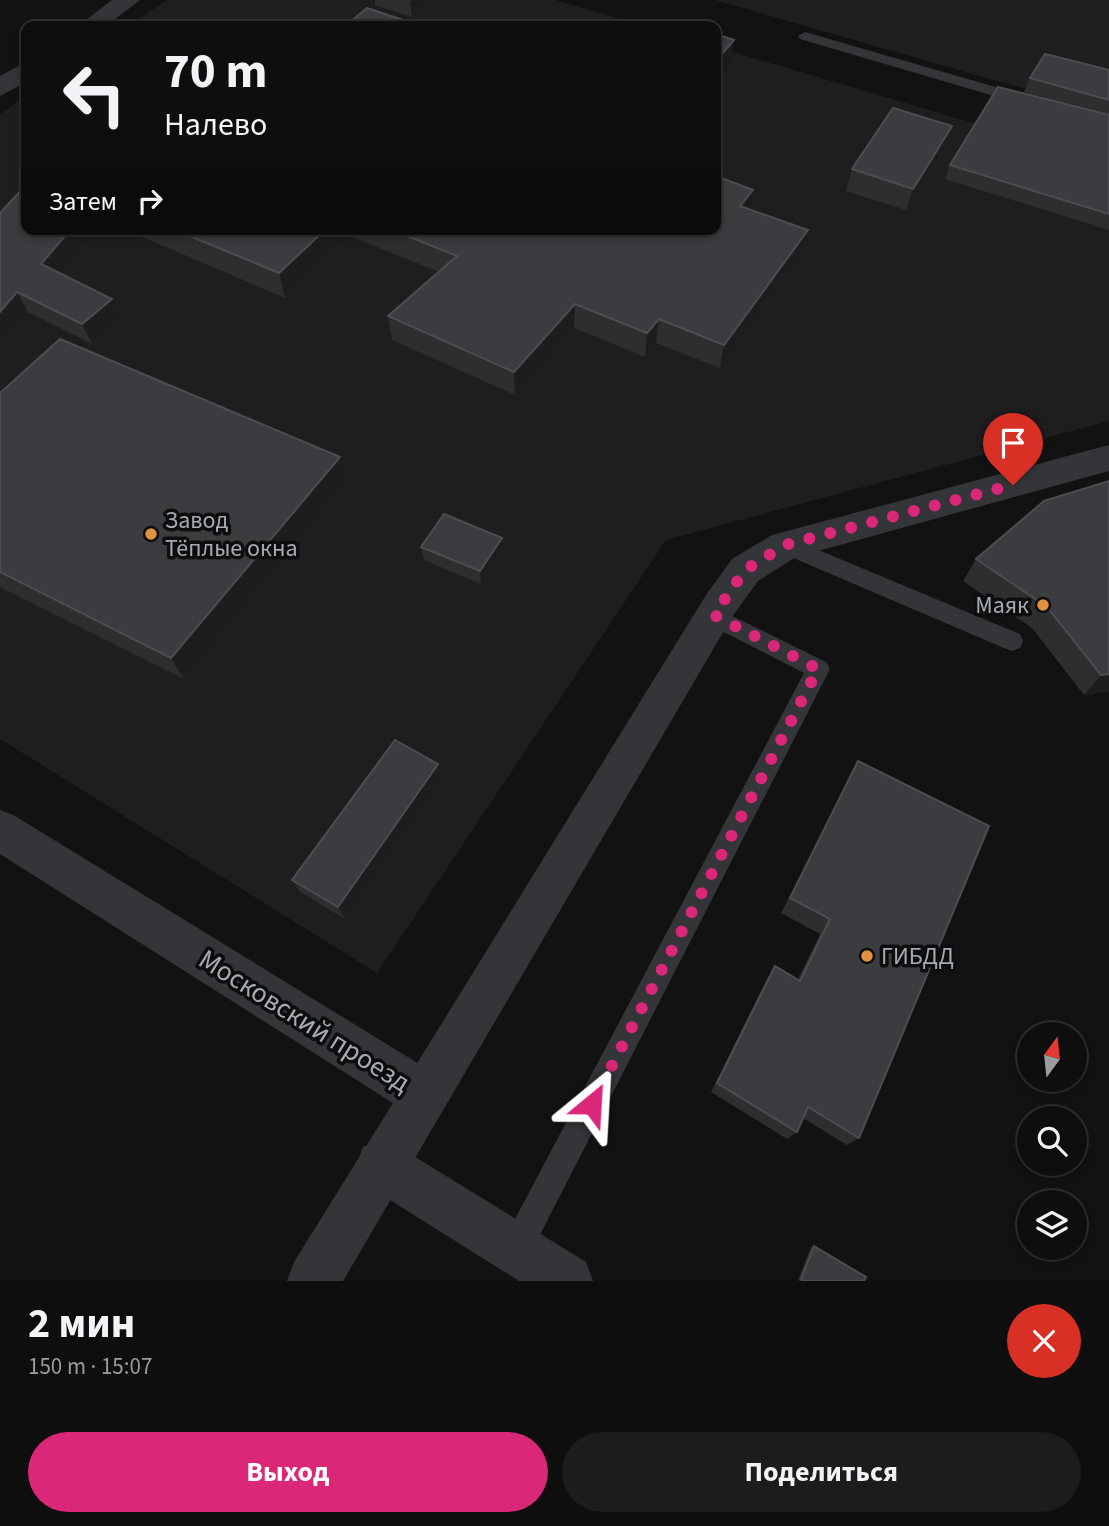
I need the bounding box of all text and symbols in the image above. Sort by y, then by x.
text: 70 m [164,37,268,107]
icon: left [49,49,140,140]
text: Налево [164,102,267,148]
icon: right [131,182,169,220]
text: Затем [49,183,117,220]
pin [983,413,1043,485]
icon: arrive [994,424,1032,462]
place label: Завод Тёплые окна [165,503,298,566]
marker: Завод Тёплые окна [143,526,159,542]
place label: Маяк [975,588,1029,623]
marker: Маяк [1035,597,1051,613]
place label: ГИБДД [881,939,954,974]
street label: Московский проезд [191,940,418,1102]
marker: ГИБДД [859,948,875,964]
north arrow [1017,1022,1087,1092]
map controls [1017,1022,1087,1260]
position arrow [555,1067,629,1141]
button: search [1017,1106,1087,1176]
button: layers [1017,1190,1087,1260]
text: 2 мин [28,1294,135,1354]
button: close [1007,1304,1081,1378]
text: 150 m · 15:07 [28,1350,152,1383]
button: Выход [28,1432,548,1512]
button: Поделиться [562,1432,1081,1512]

